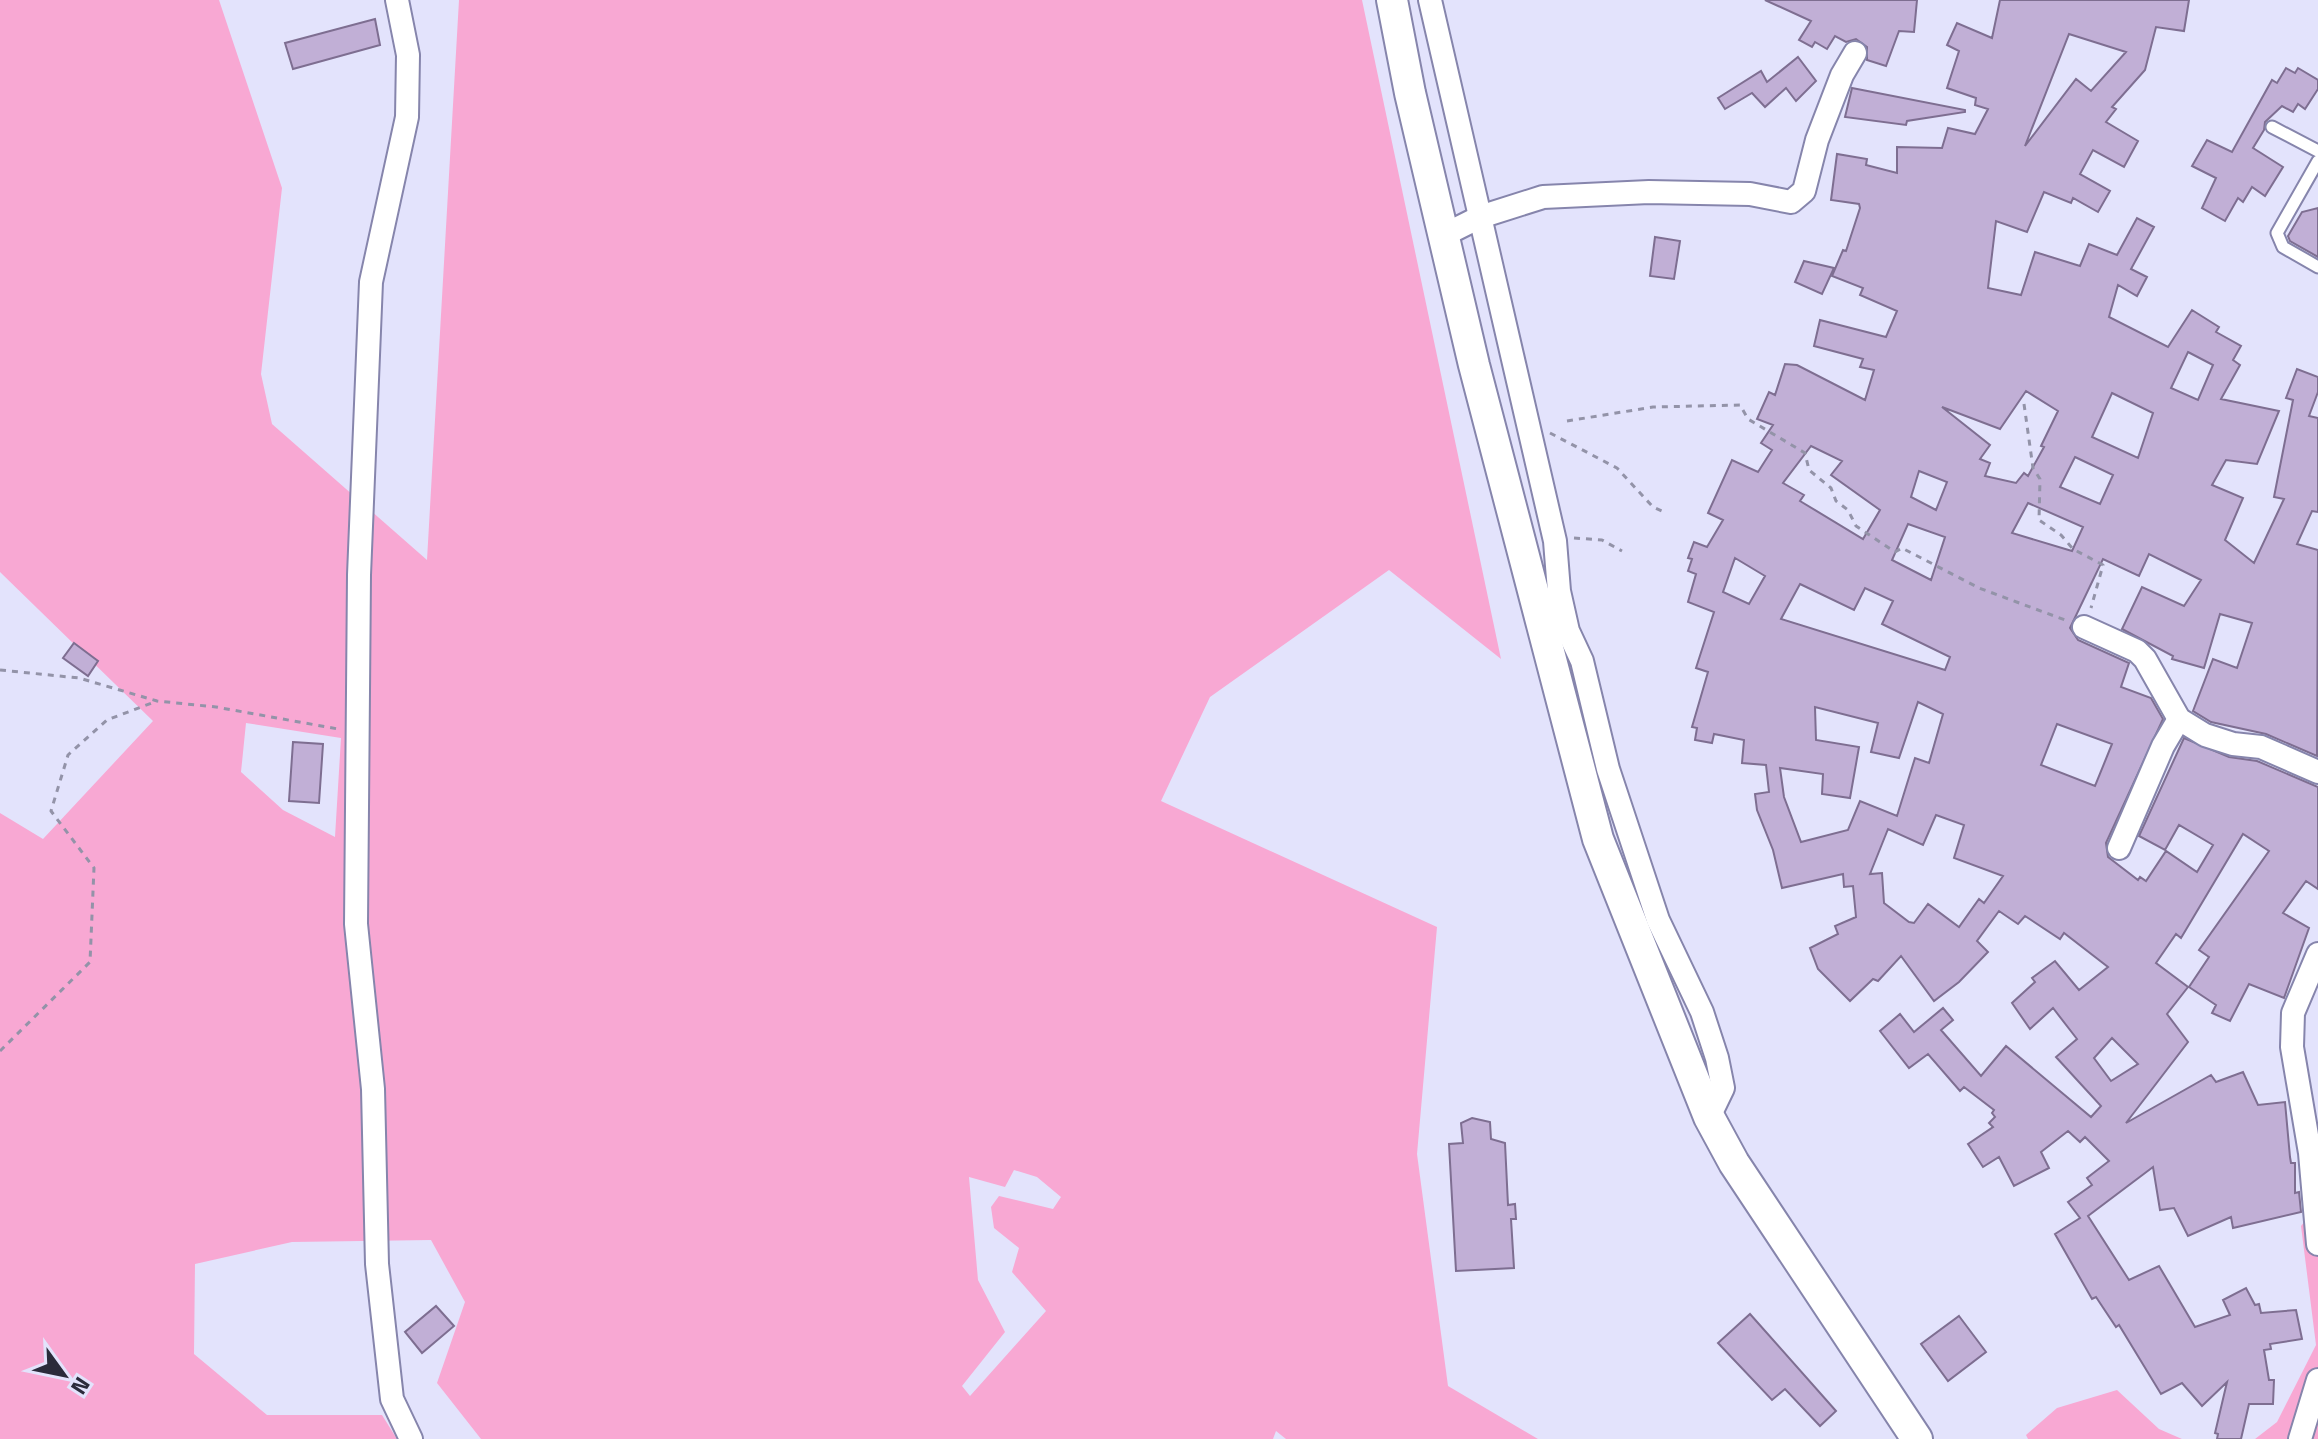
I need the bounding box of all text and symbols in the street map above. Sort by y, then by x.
north arrow [24,1335,104,1415]
text: N [62,1370,99,1402]

